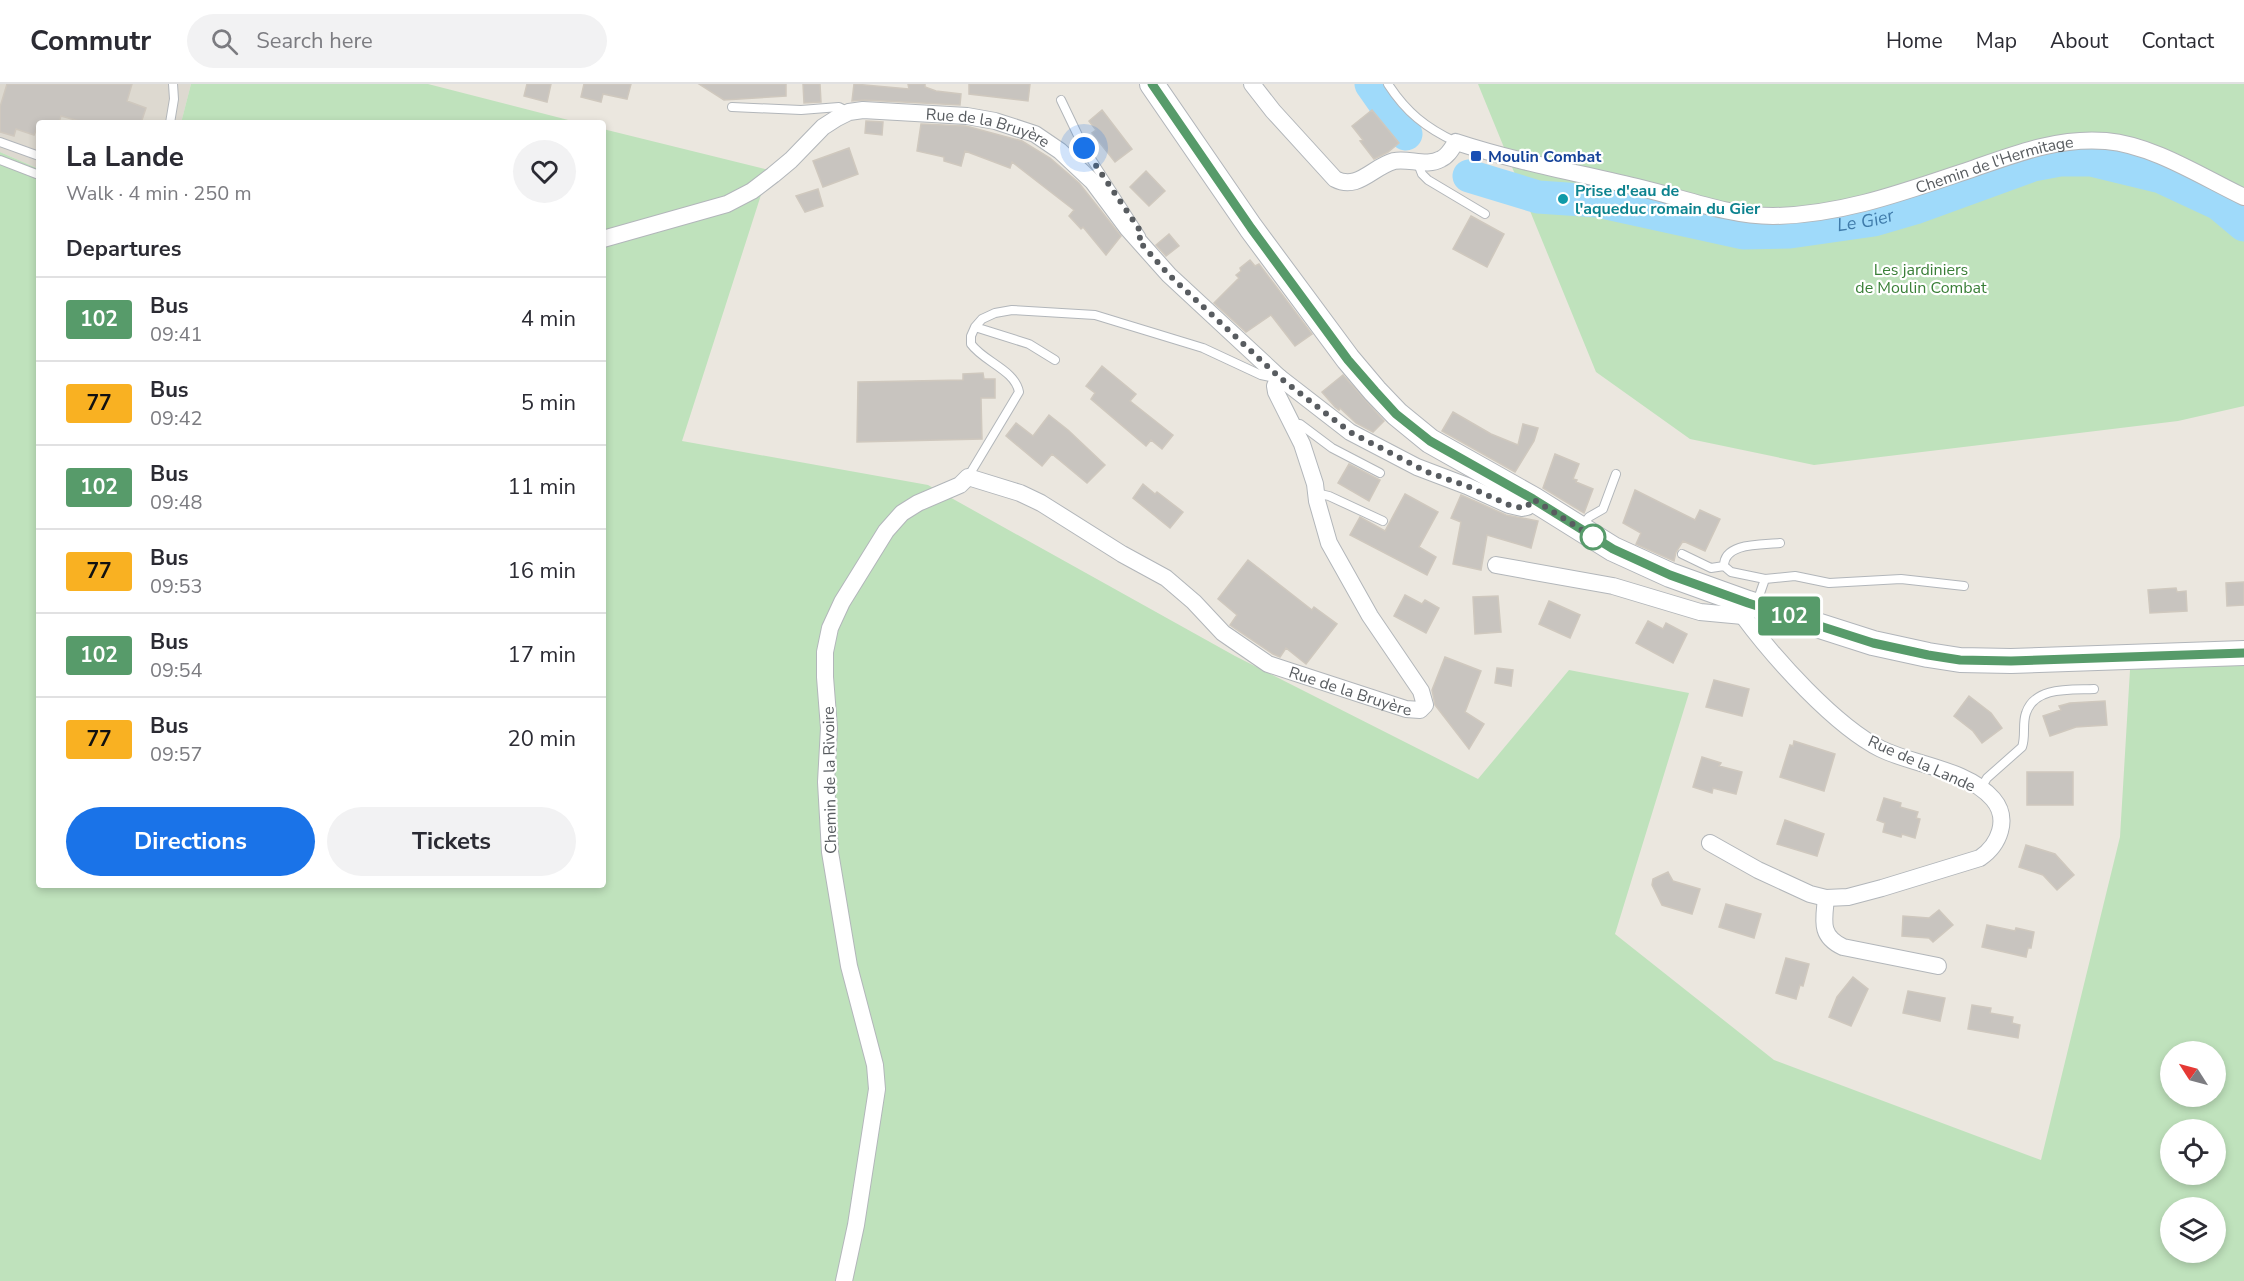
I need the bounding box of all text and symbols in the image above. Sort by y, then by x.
search box [187,14,607,68]
text: Commutr [30,22,151,60]
icon: search [208,25,241,58]
text: Search here [256,26,373,56]
text: Home [1886,27,1943,55]
text: Map [1976,27,2017,55]
text: About [2050,27,2108,55]
text: Contact [2141,27,2214,55]
street label: Rue de la Bruyère [925,104,1054,153]
street label: Chemin de l'Hermitage [1913,131,2075,199]
your location [1069,133,1099,163]
text: La Lande [66,138,184,176]
button: heart [513,140,576,203]
place label: Moulin Combat [1488,146,1602,168]
marker: Moulin Combat [1469,149,1483,163]
text: Walk · 4 min · 250 m [66,180,252,207]
place label: Prise d'eau de l'aqueduc romain du Gier [1575,180,1761,220]
marker: Prise d'eau de l'aqueduc romain du Gier [1556,192,1570,206]
water label: Le Gier [1835,203,1897,237]
text: Departures [66,234,181,264]
park label: Les jardiniers de Moulin Combat [1855,259,1987,299]
text: Bus [150,291,189,321]
text: 4 min [521,304,576,334]
text: 102 [80,305,118,333]
text: 09:41 [150,321,203,348]
text: Bus [150,375,189,405]
text: 5 min [521,388,576,418]
text: 77 [86,389,112,417]
text: 09:42 [150,405,203,432]
text: Bus [150,459,189,489]
text: 11 min [508,472,576,502]
text: 102 [80,473,118,501]
text: 09:48 [150,489,203,516]
unlabelled marker [1580,524,1606,550]
text: Bus [150,543,189,573]
text: 16 min [508,556,576,586]
text: 77 [86,557,112,585]
text: 09:53 [150,573,203,600]
line badge: 102 [1754,596,1824,636]
text: 102 [1770,602,1808,630]
text: Bus [150,627,189,657]
text: 17 min [508,640,576,670]
text: 102 [80,641,118,669]
text: 09:54 [150,657,203,684]
street label: Rue de la Bruyère [1286,662,1412,721]
street label: Chemin de la Rivoire [818,706,842,854]
text: Bus [150,711,189,741]
text: 20 min [508,724,576,754]
text: 77 [86,725,112,753]
street label: Rue de la Lande [1864,730,1979,797]
text: 09:57 [150,741,203,768]
button: Directions [66,807,315,876]
button: Tickets [327,807,576,876]
north arrow [2160,1041,2226,1107]
map controls [2160,1041,2226,1263]
button: locate [2160,1119,2226,1185]
button: layers [2160,1197,2226,1263]

